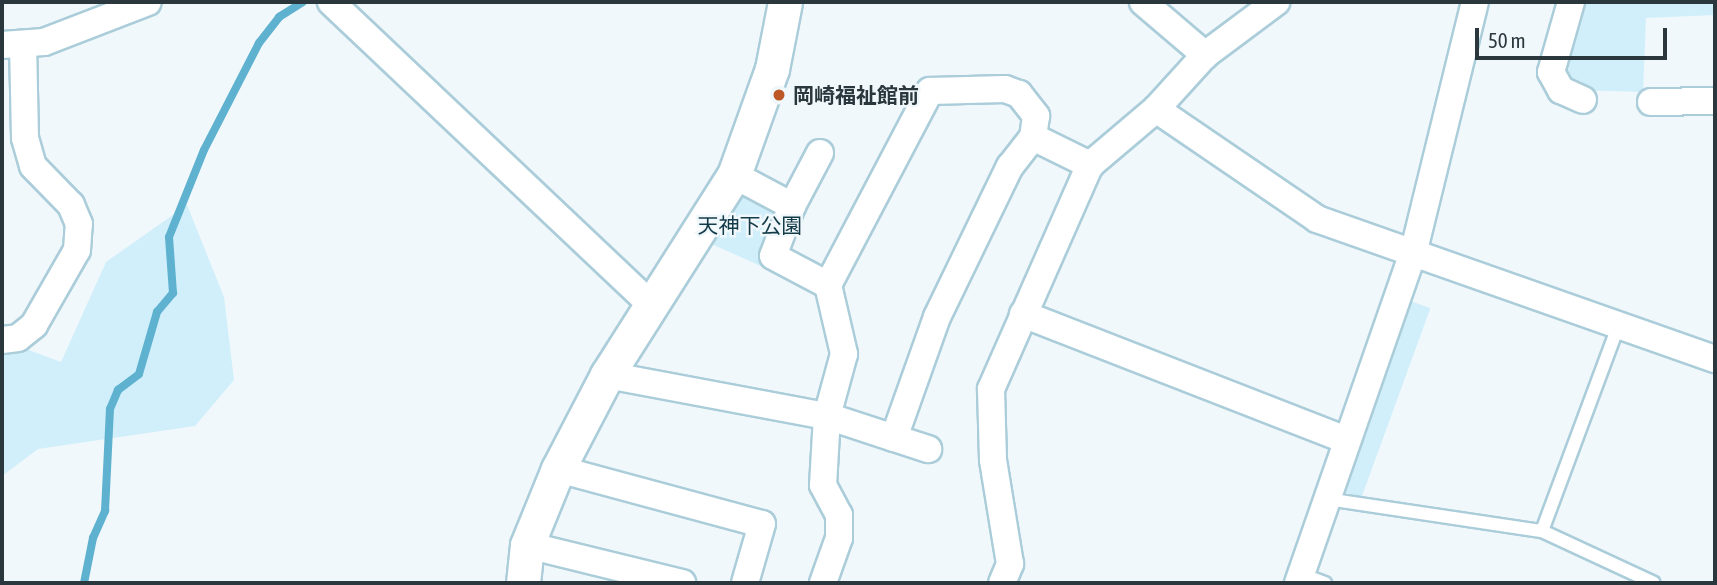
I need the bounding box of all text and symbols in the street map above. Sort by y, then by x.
scale bar [1479,14,1672,58]
text: 50 m [1488,28,1526,52]
place label: 岡崎福祉館前 [793,82,919,108]
marker: 岡崎福祉館前 [771,87,787,103]
park label: 天神下公園 [698,212,802,238]

